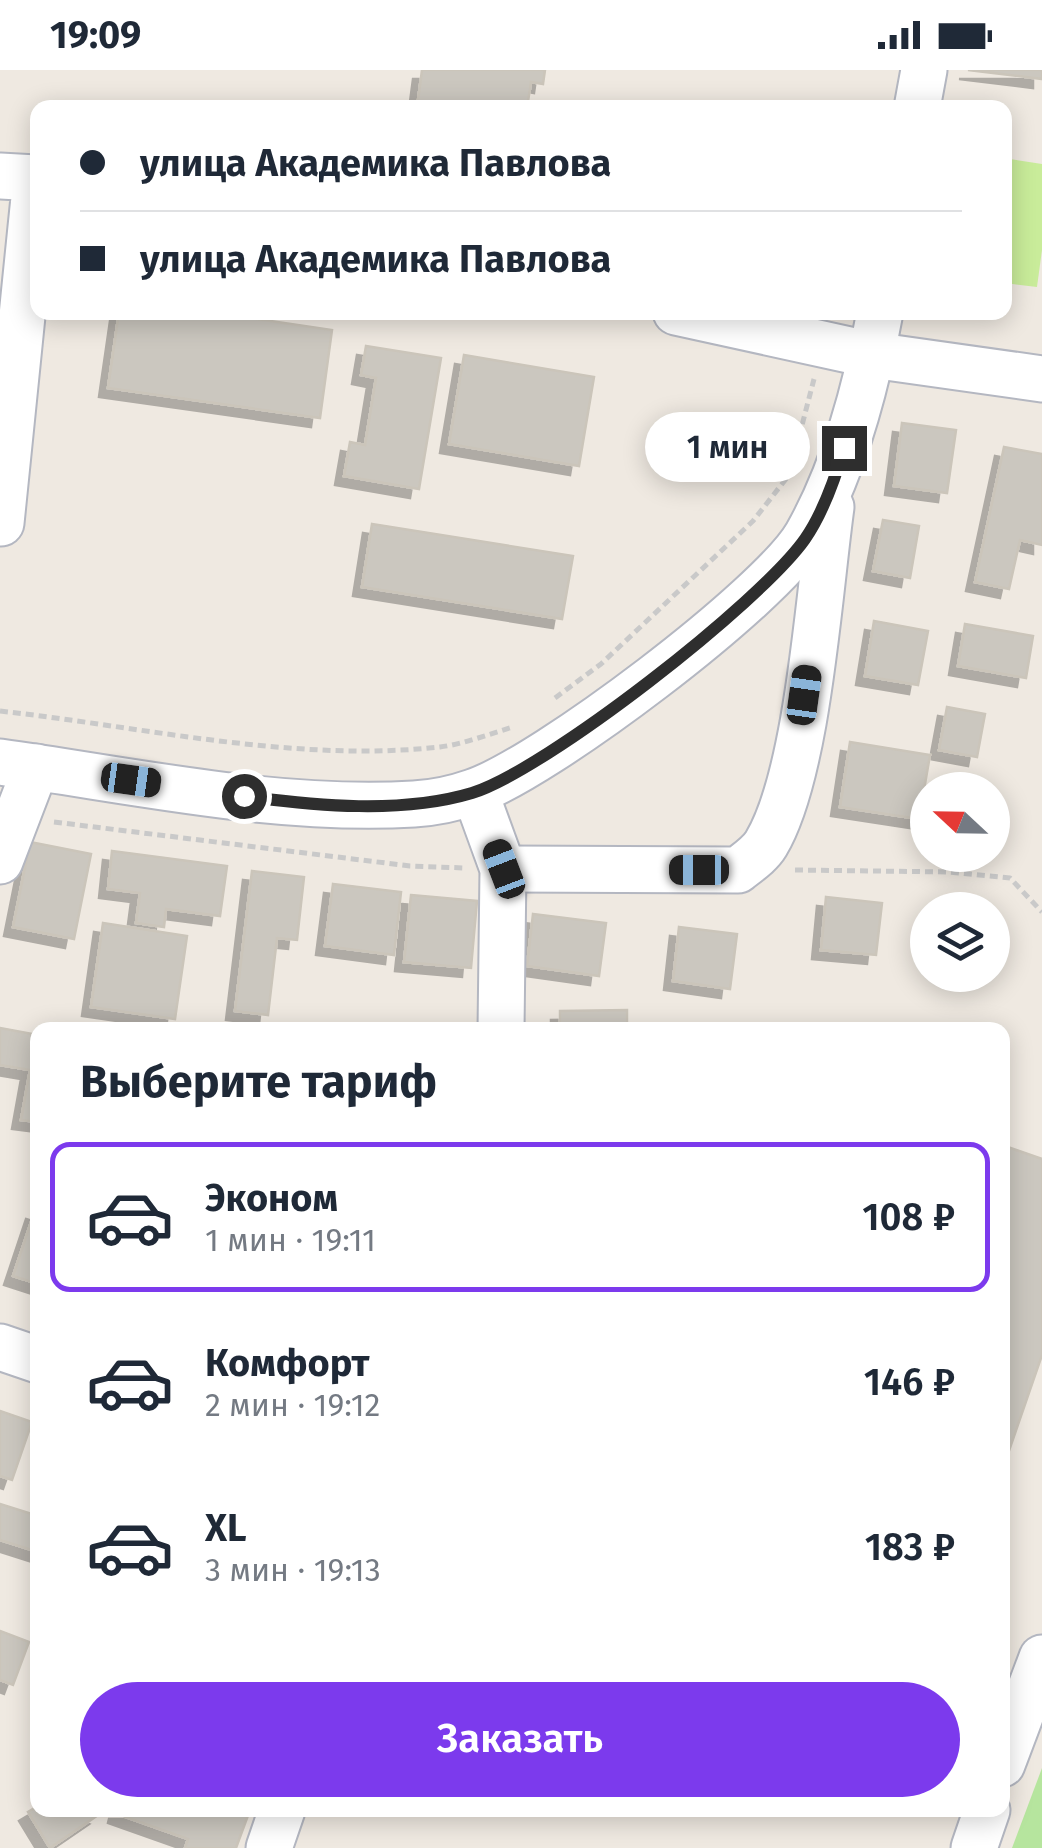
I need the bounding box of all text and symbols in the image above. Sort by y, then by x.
text: 19:09 [50,12,141,58]
text: улица Академика Павлова [140,140,611,186]
text: улица Академика Павлова [140,236,611,282]
callout: 1 мин [644,413,809,483]
route end [822,426,867,471]
text: 1 мин [687,428,768,466]
car [785,663,823,727]
car [99,761,163,799]
north arrow [910,772,1010,872]
map controls [910,772,1010,992]
route start [222,774,267,819]
car [479,836,529,902]
car [669,855,729,885]
button: layers [910,892,1010,992]
text: Выберите тариф [80,1055,437,1109]
icon: car [85,1172,175,1262]
text: Эконом [205,1175,338,1221]
text: 108 ₽ [862,1194,955,1240]
text: 1 мин · 19:11 [205,1221,376,1259]
icon: car [85,1337,175,1427]
text: Комфорт [205,1340,369,1386]
text: 146 ₽ [864,1359,955,1405]
text: 2 мин · 19:12 [205,1386,380,1424]
icon: car [85,1502,175,1592]
text: XL [205,1505,247,1551]
text: 183 ₽ [865,1524,955,1570]
text: 3 мин · 19:13 [205,1551,381,1589]
button: Заказать [80,1682,960,1797]

